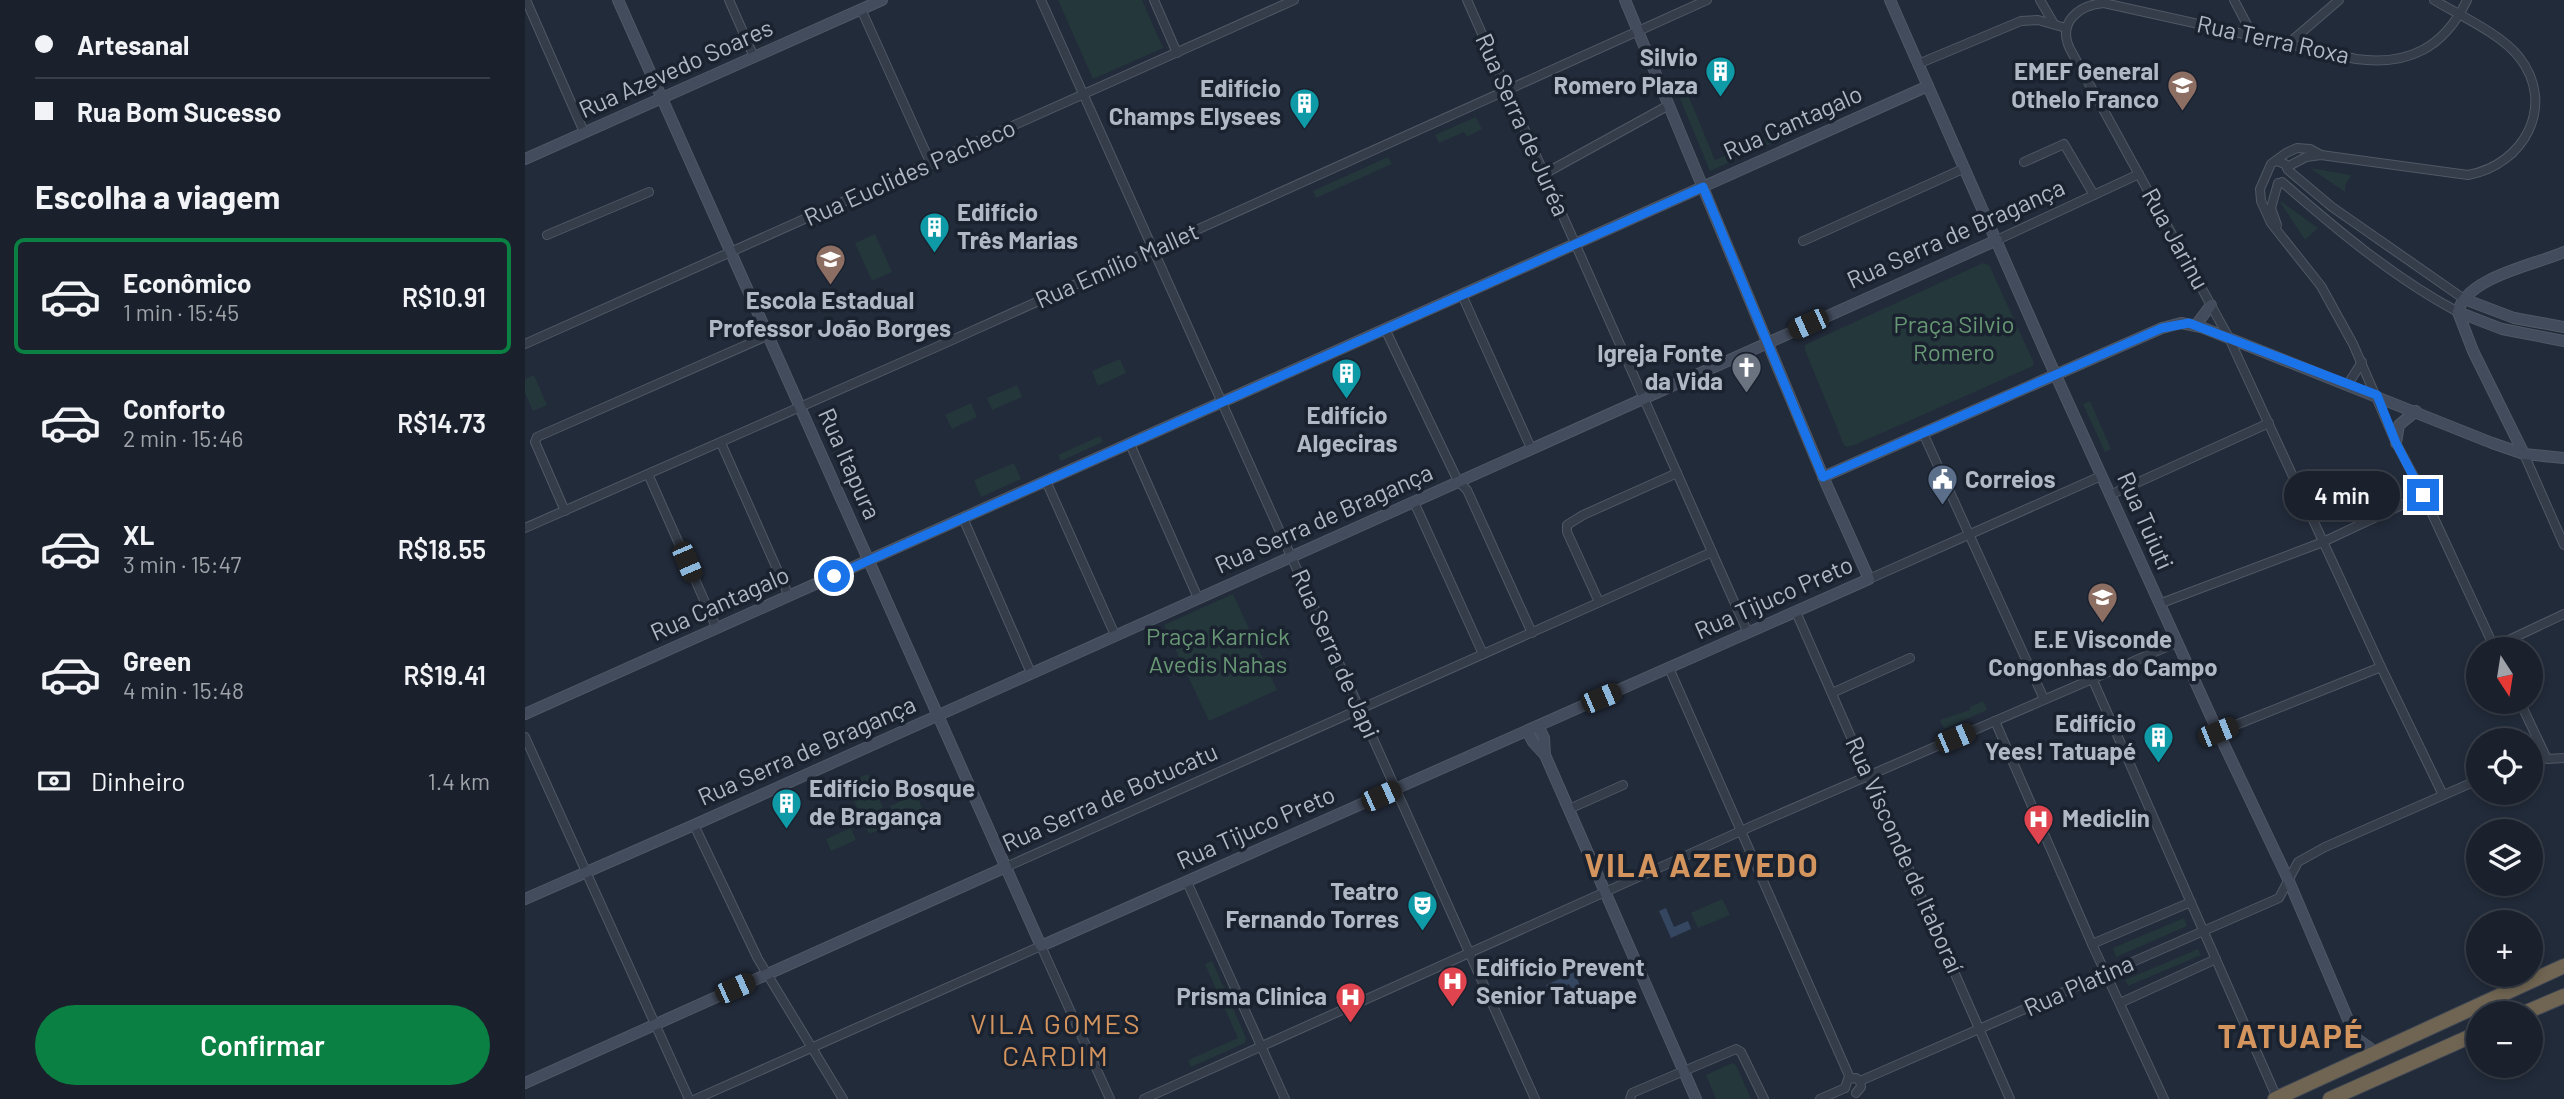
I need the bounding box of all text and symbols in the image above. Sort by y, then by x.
street label: Rua Terra Roxa [2194,8,2352,69]
street label: Rua Azevedo Soares [574,12,777,123]
text: Artesanal [77,29,189,60]
street label: Rua Serra de Juréa [1470,29,1577,220]
place label: Silvio Romero Plaza [1553,42,1698,99]
building icon: Silvio Romero Plaza [1704,55,1738,99]
place label: EMEF General Othelo Franco [2011,56,2159,113]
school or university icon: EMEF General Othelo Franco [2165,69,2199,113]
place label: Edifício Champs Elysees [1109,73,1281,130]
street label: Rua Cantagalo [1718,78,1866,165]
building icon: Edifício Champs Elysees [1287,86,1321,130]
text: Rua Bom Sucesso [77,96,281,127]
street label: Rua Euclides Pacheco [799,112,1019,231]
street label: Rua Serra de Bragança [1842,172,2069,294]
text: Escolha a viagem [35,177,280,215]
street label: Rua Jarinu [2137,183,2216,294]
place label: Edifício Três Marias [957,197,1078,254]
building icon: Edifício Três Marias [917,210,951,254]
street label: Rua Emílio Mallet [1030,216,1202,314]
school or university icon: Escola Estadual Professor João Borges [813,242,847,286]
icon: car [39,265,102,328]
text: Econômico [123,267,252,298]
text: R$10.91 [402,281,486,312]
place label: Escola Estadual Professor João Borges [709,285,951,342]
text: 1 min · 15:45 [123,298,239,326]
car [1785,306,1832,342]
park label: Praça Silvio Romero [1894,309,2014,366]
place label: Igreja Fonte da Vida [1597,338,1723,395]
church icon: Igreja Fonte da Vida [1729,351,1763,395]
building icon: Edifício Algeciras [1330,357,1364,401]
icon: car [39,391,102,454]
text: Conforto [123,393,226,424]
place label: Edifício Algeciras [1296,400,1398,457]
street label: Rua Itapura [813,403,888,524]
text: R$14.73 [397,407,486,438]
text: 2 min · 15:46 [123,424,243,452]
street label: Rua Serra de Bragança [1210,457,1437,579]
public building icon: Correios [1925,463,1959,507]
place label: Correios [1965,464,2056,493]
street label: Rua Tuiuti [2112,467,2181,574]
callout: 4 min [2283,470,2399,520]
route end [2407,479,2439,511]
text: 4 min [2314,481,2370,509]
icon: car [39,517,102,580]
text: XL [123,519,154,550]
text: R$18.55 [398,533,486,564]
car [670,539,705,585]
street label: Rua Tijuco Preto [1690,549,1857,645]
text: 3 min · 15:47 [123,550,241,578]
street label: Rua Cantagalo [645,559,793,646]
route start [818,560,850,592]
street label: Rua Serra de Japi [1286,564,1387,742]
school or university icon: E.E Visconde Congonhas do Campo [2086,581,2120,625]
park label: Praça Karnick Avedis Nahas [1146,621,1290,678]
place label: E.E Visconde Congonhas do Campo [1988,624,2218,681]
north arrow [2466,637,2543,714]
map controls [2466,637,2543,1078]
icon: car [39,643,102,706]
text: Green [123,645,191,676]
text: R$19.41 [403,659,486,690]
text: 4 min · 15:48 [123,676,244,704]
car [1578,680,1625,716]
street label: Rua Serra de Bragança [693,689,920,811]
place label: Edifício Yees! Tatuapé [1985,708,2136,765]
car [2195,714,2242,750]
car [1932,720,1979,756]
building icon: Edifício Yees! Tatuapé [2142,721,2176,765]
button: locate [2466,728,2543,805]
street label: Rua Visconde de Itaboraí [1840,732,1971,977]
street label: Rua Serra de Botucatu [997,736,1221,857]
icon: cash [35,762,73,800]
text: Dinheiro [91,765,186,796]
text: 1.4 km [428,767,490,795]
place label: Edifício Bosque de Bragança [809,773,975,830]
car [1358,778,1405,814]
street label: Rua Tijuco Preto [1172,779,1339,875]
building icon: Edifício Bosque de Bragança [769,786,803,830]
hospital icon: Mediclin [2022,802,2056,846]
place label: Mediclin [2062,803,2150,832]
button: layers [2466,819,2543,896]
district label: VILA AZEVEDO [1584,845,1820,883]
place label: Teatro Fernando Torres [1226,876,1399,933]
theatre icon: Teatro Fernando Torres [1405,889,1439,933]
button: + [2466,910,2543,987]
street label: Rua Platina [2019,948,2138,1022]
place label: Edifício Prevent Senior Tatuape [1476,952,1645,1009]
hospital icon: Edifício Prevent Senior Tatuape [1436,965,1470,1009]
car [712,970,759,1006]
hospital icon: Prisma Clinica [1333,980,1367,1024]
place label: Prisma Clinica [1176,981,1327,1010]
button: − [2466,1001,2543,1078]
button: Confirmar [35,1005,490,1085]
district label: VILA GOMES CARDIM [970,1006,1142,1072]
district label: TATUAPÉ [2218,1016,2364,1054]

